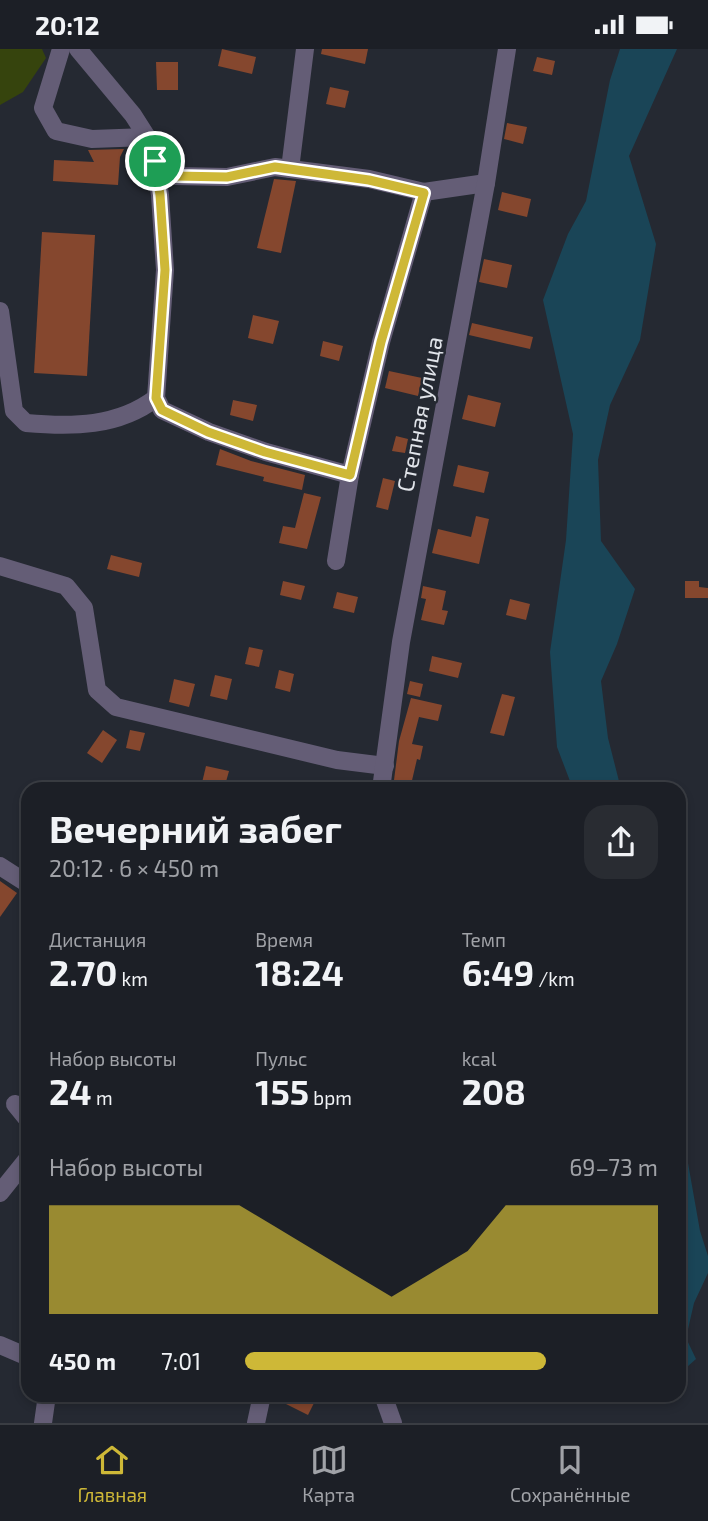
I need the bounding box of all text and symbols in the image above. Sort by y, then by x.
text: 20:12 [35,9,100,40]
pin [125,131,185,191]
icon: arrive [136,142,174,180]
street label: Степная улица [390,334,449,494]
text: Вечерний забег [49,805,342,851]
button: share [584,805,658,879]
text: 20:12 · 6 × 450 m [49,854,219,882]
text: Дистанция [49,928,146,951]
text: Время [255,928,313,951]
text: Темп [462,928,506,951]
text: 2.70 [49,951,117,993]
text: 18:24 [255,951,344,993]
text: 6:49 [462,951,534,993]
text: km [117,967,148,990]
text: /km [534,967,575,990]
text: Набор высоты [49,1047,176,1070]
text: Пульс [255,1047,307,1070]
text: kcal [462,1047,496,1070]
text: 24 [49,1070,92,1112]
text: 155 [255,1070,309,1112]
text: 208 [462,1070,526,1112]
text: m [92,1086,113,1109]
text: bpm [309,1086,352,1109]
text: Набор высоты [49,1153,203,1181]
text: 69–73 m [569,1153,658,1181]
text: 450 m [49,1347,116,1375]
text: 7:01 [161,1347,201,1375]
tab: Главная [78,1441,147,1506]
tab: Карта [302,1441,355,1506]
tab: Сохранённые [510,1441,630,1506]

